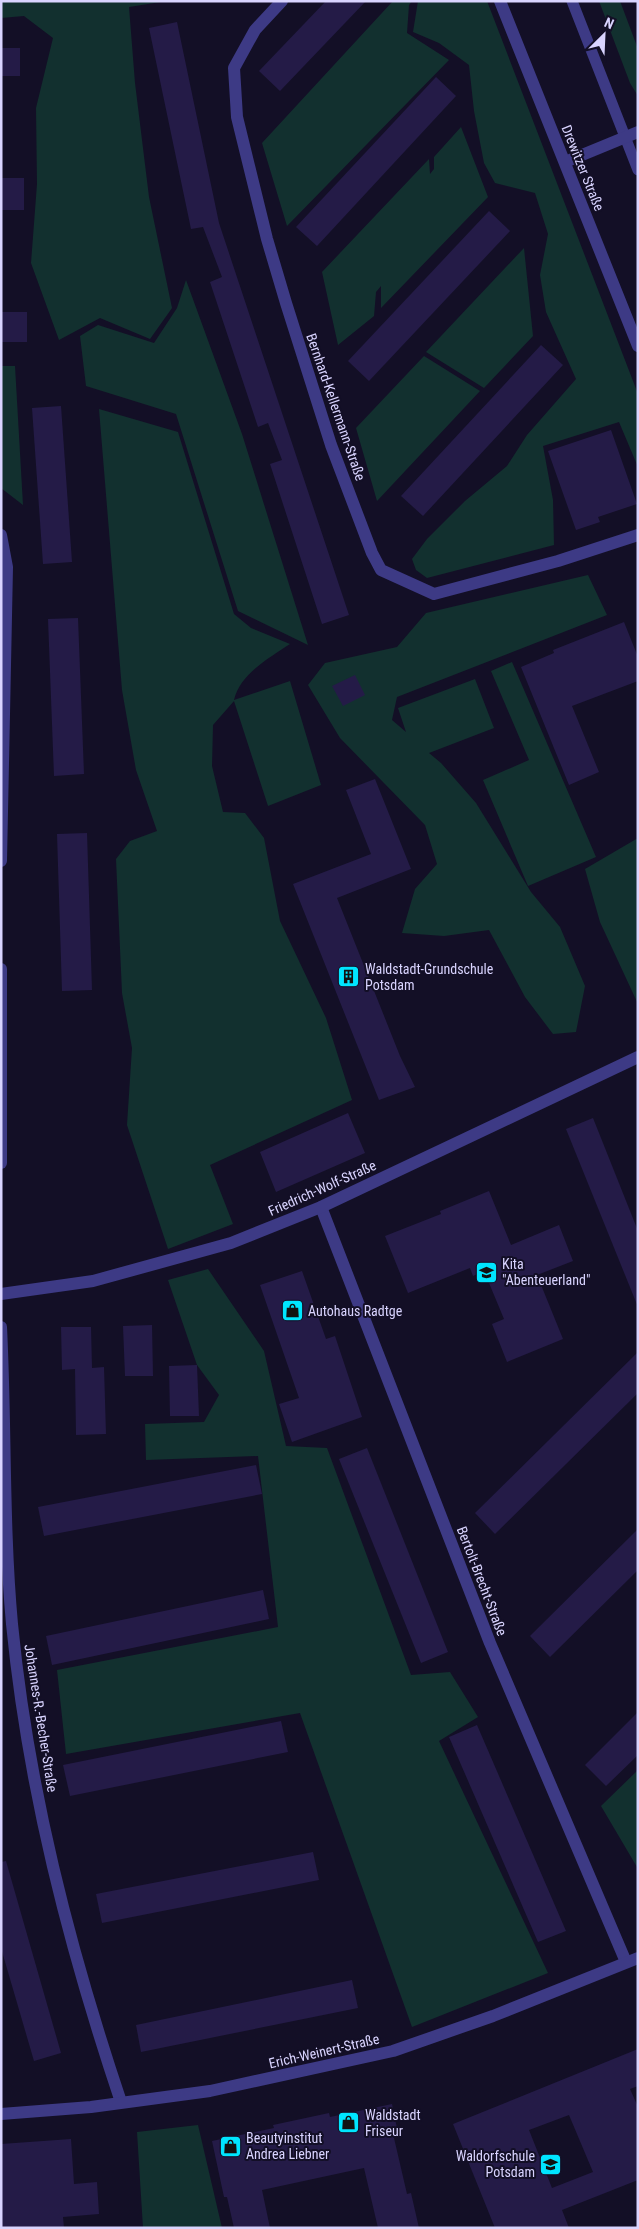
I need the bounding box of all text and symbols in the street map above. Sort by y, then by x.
north arrow [579,10,629,60]
text: N [602,14,616,32]
street label: Drewitzer Straße [558,123,608,214]
street label: Bernhard-Kellermann-Straße [303,331,369,483]
place label: Waldstadt-Grundschule Potsdam [365,961,494,993]
building icon: Waldstadt-Grundschule Potsdam [337,965,361,989]
street label: Friedrich-Wolf-Straße [266,1157,379,1219]
place label: Kita "Abenteuerland" [502,1256,590,1288]
school or university icon: Kita "Abenteuerland" [474,1260,498,1284]
shop icon: Autohaus Radtge [280,1299,304,1323]
place label: Autohaus Radtge [308,1303,403,1319]
street label: Bertolt-Brecht-Straße [454,1524,510,1638]
street label: Johannes-R.-Becher-Straße [21,1643,61,1794]
street label: Erich-Weinert-Straße [267,2030,381,2071]
place label: Waldstadt Friseur [365,2107,421,2139]
shop icon: Waldstadt Friseur [337,2111,361,2135]
place label: Beautyinstitut Andrea Liebner [246,2130,329,2162]
shop icon: Beautyinstitut Andrea Liebner [218,2134,242,2158]
place label: Waldorfschule Potsdam [456,2148,535,2180]
school or university icon: Waldorfschule Potsdam [539,2152,563,2176]

